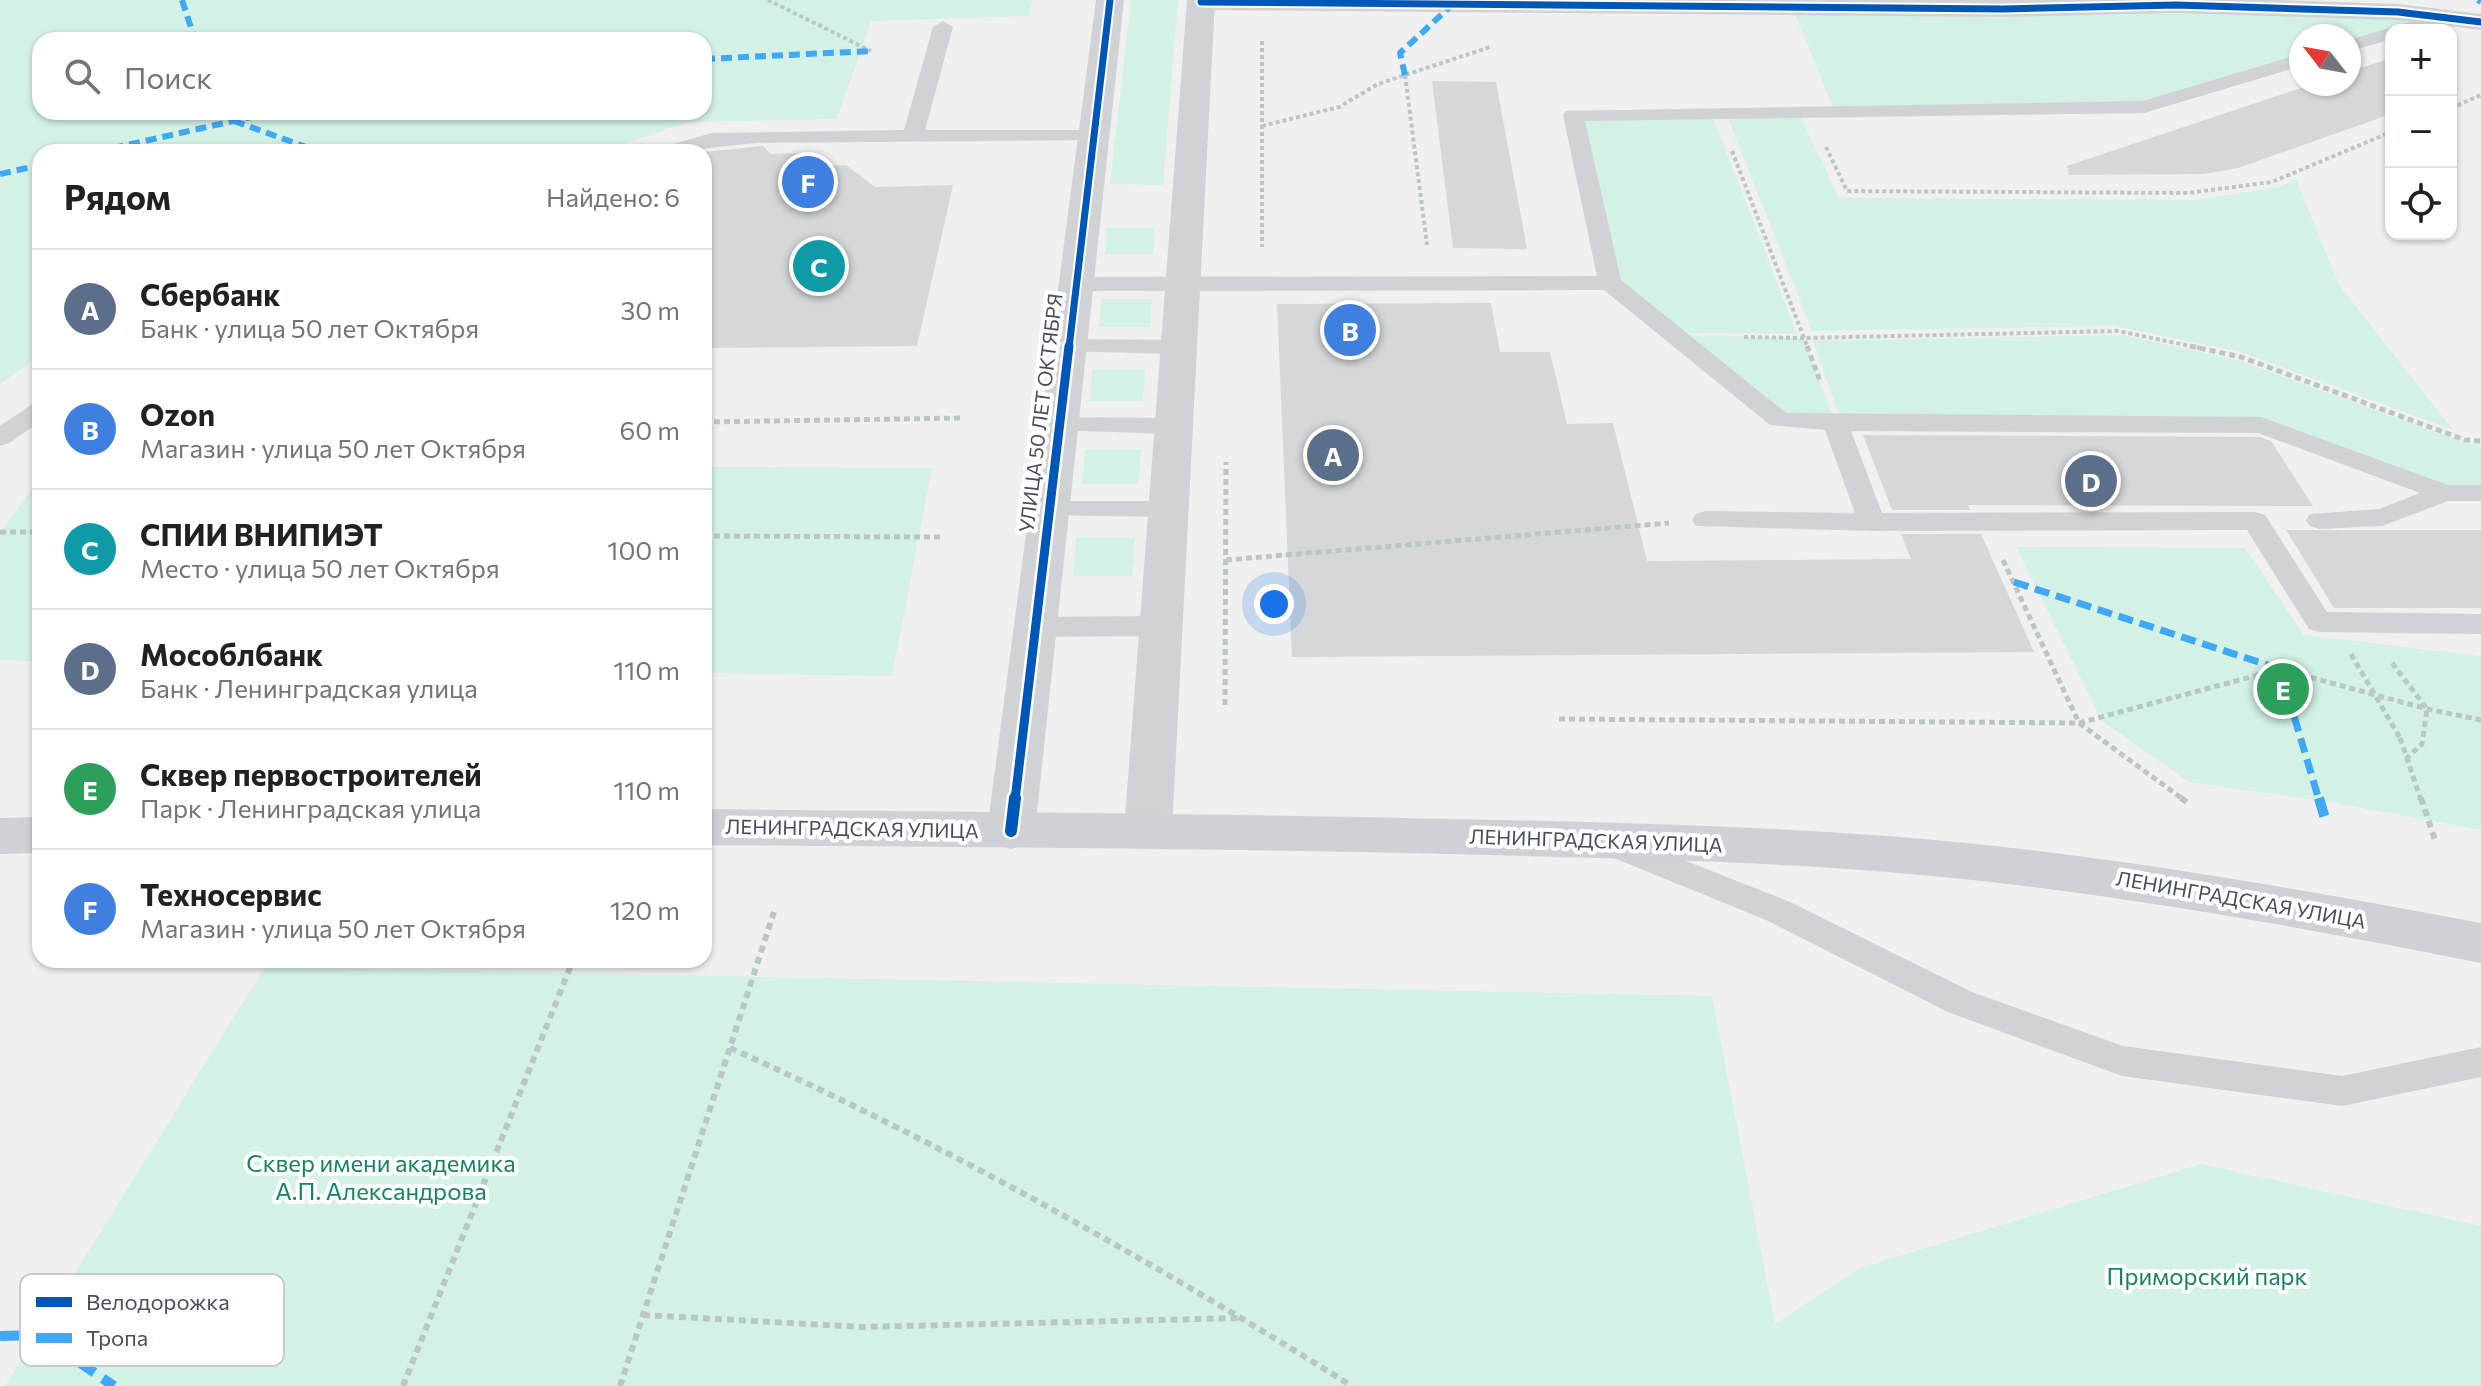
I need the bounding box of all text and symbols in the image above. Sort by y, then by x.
north arrow [2289,24,2361,96]
map controls [2385,24,2457,240]
button: + [2385,24,2457,96]
search box [32,32,712,120]
icon: search [60,54,104,98]
text: Поиск [124,58,212,95]
button: − [2385,96,2457,168]
pin: F [782,152,834,212]
button: locate [2385,168,2457,240]
text: Рядом [64,175,171,217]
text: Найдено: 6 [546,181,680,212]
pin: C [793,236,845,296]
text: Сбербанк [140,275,280,312]
street label: УЛИЦА 50 ЛЕТ ОКТЯБРЯ [1013,292,1067,534]
text: A [81,294,99,325]
text: 30 m [621,294,680,325]
pin: B [1324,300,1376,360]
text: Банк · улица 50 лет Октября [140,312,479,343]
text: Ozon [140,395,215,432]
text: B [81,414,99,445]
text: 60 m [620,414,680,445]
pin: A [1307,425,1359,485]
text: Магазин · улица 50 лет Октября [140,432,526,463]
pin: D [2065,451,2117,511]
text: СПИИ ВНИПИЭТ [140,515,383,552]
text: C [81,534,99,565]
text: 100 m [607,534,680,565]
text: Место · улица 50 лет Октября [140,552,500,583]
your location [1254,584,1294,624]
text: Мособлбанк [140,635,323,672]
text: D [80,654,100,685]
text: 110 m [613,654,680,685]
pin: E [2257,659,2309,719]
text: Банк · Ленинградская улица [140,672,478,703]
text: Сквер первостроителей [140,755,482,792]
text: E [82,774,98,805]
text: 110 m [613,774,680,805]
text: Парк · Ленинградская улица [140,792,481,823]
street label: ЛЕНИНГРАДСКАЯ УЛИЦА [725,814,979,842]
street label: ЛЕНИНГРАДСКАЯ УЛИЦА [1469,824,1723,856]
street label: ЛЕНИНГРАДСКАЯ УЛИЦА [2114,865,2368,933]
text: Техносервис [140,875,322,912]
text: F [82,894,98,925]
text: 120 m [610,894,680,925]
text: Магазин · улица 50 лет Октября [140,912,526,943]
park label: Сквер имени академика А.П. Александрова [246,1148,516,1205]
park label: Приморский парк [2107,1261,2308,1290]
legend [20,1274,284,1366]
text: Велодорожка [86,1288,230,1315]
text: Тропа [86,1324,148,1351]

